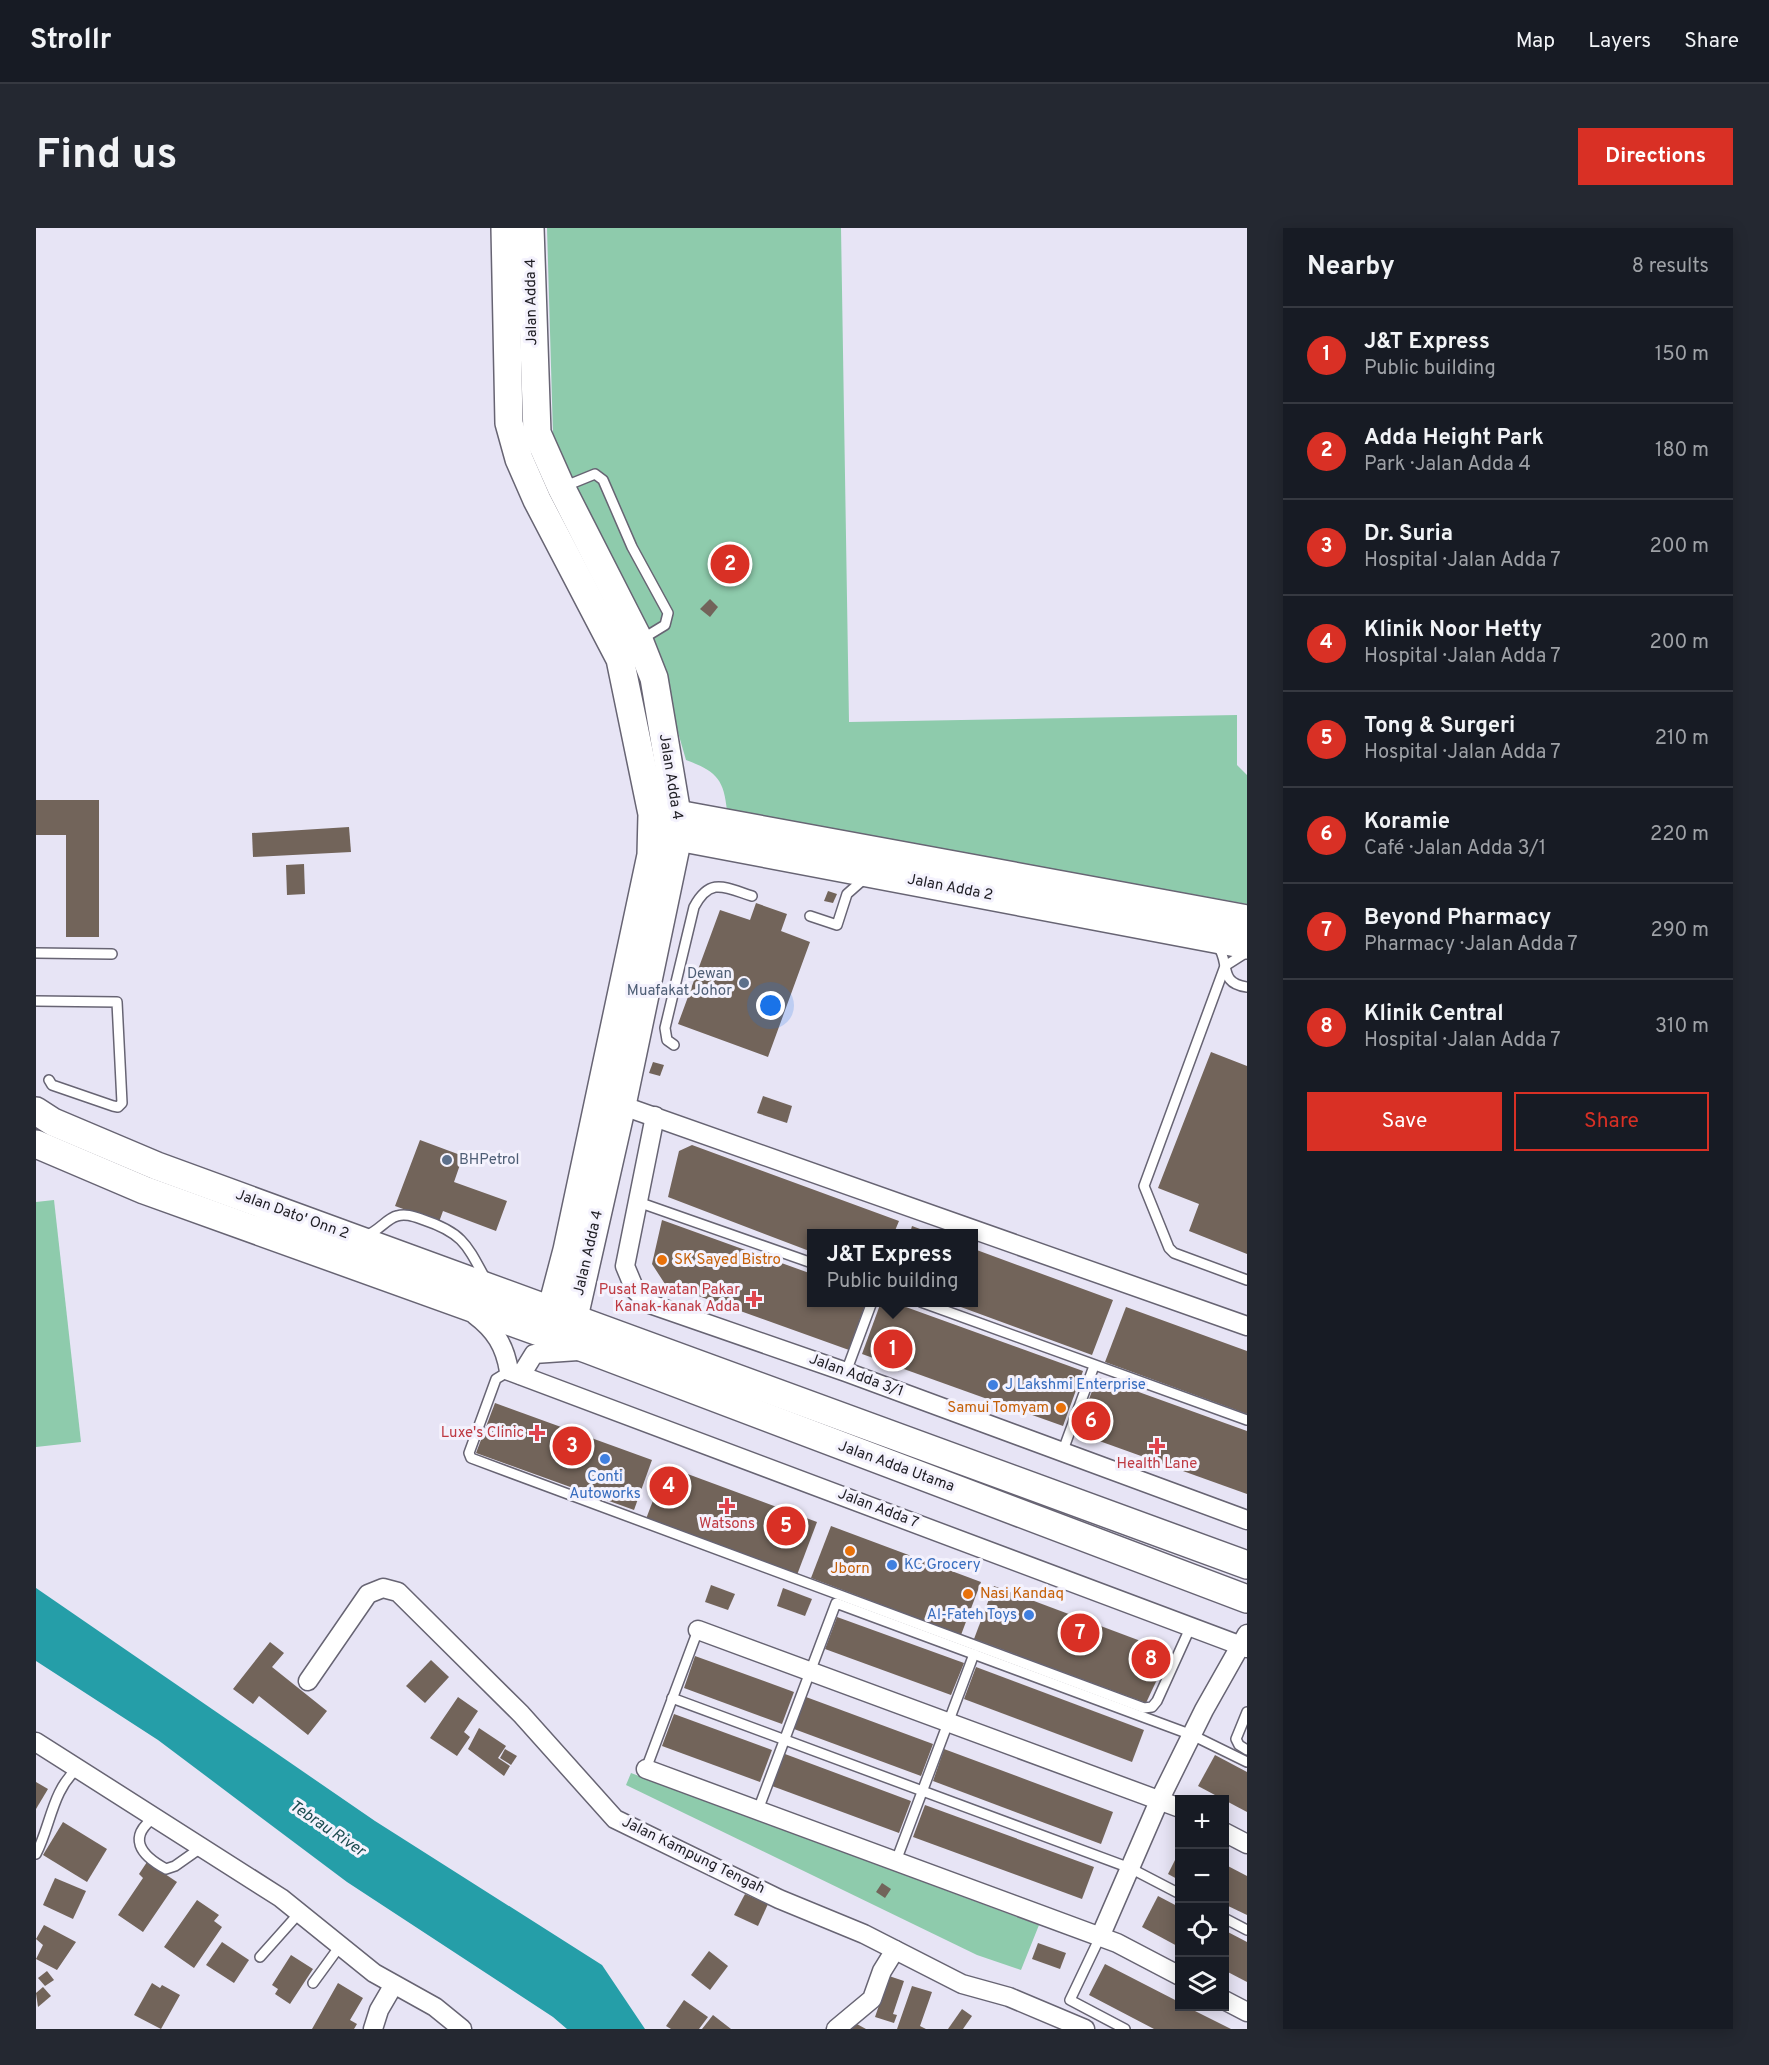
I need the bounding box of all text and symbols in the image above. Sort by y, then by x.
text: Strollr [30,23,112,59]
text: Map [1516,28,1555,55]
text: Layers [1588,28,1651,55]
text: Share [1684,28,1739,55]
button: Directions [1578,128,1733,185]
text: Find us [36,130,177,183]
text: Nearby [1307,251,1395,284]
text: 8 results [1632,254,1709,280]
street label: Jalan Adda 4 [522,258,542,346]
text: J&T Express [1364,329,1490,356]
text: 1 [1323,342,1331,368]
text: 150 m [1655,342,1709,368]
text: Public building [1364,356,1496,382]
text: Adda Height Park [1364,425,1544,452]
text: 2 [1320,438,1333,464]
text: 180 m [1655,438,1709,464]
text: Park · Jalan Adda 4 [1364,452,1531,478]
text: Dr. Suria [1364,521,1453,548]
text: 3 [1321,534,1333,560]
text: 200 m [1650,534,1709,560]
pin: 2 [710,542,750,586]
text: Hospital · Jalan Adda 7 [1364,548,1561,574]
text: Klinik Noor Hetty [1364,617,1542,644]
text: 4 [1320,630,1333,656]
text: 200 m [1650,630,1709,656]
text: Hospital · Jalan Adda 7 [1364,644,1561,670]
text: Tong & Surgeri [1364,713,1515,740]
text: 5 [1320,726,1333,752]
text: 210 m [1655,726,1709,752]
street label: Jalan Adda 4 [654,733,686,821]
text: Hospital · Jalan Adda 7 [1364,740,1561,766]
text: Koramie [1364,809,1450,836]
text: 6 [1320,822,1333,848]
text: 220 m [1650,822,1709,848]
text: Café · Jalan Adda 3/1 [1364,836,1546,862]
street label: Jalan Adda 2 [906,870,994,906]
text: Beyond Pharmacy [1364,905,1551,932]
text: 7 [1321,918,1332,944]
text: 290 m [1651,918,1709,944]
text: Pharmacy · Jalan Adda 7 [1364,932,1578,958]
place label: Dewan Muafakat Johor [627,965,732,1001]
marker: Dewan Muafakat Johor [737,976,751,990]
your location [756,991,785,1020]
text: Klinik Central [1364,1001,1504,1028]
text: 8 [1320,1014,1333,1040]
text: 310 m [1655,1014,1709,1040]
text: Hospital · Jalan Adda 7 [1364,1028,1561,1054]
button: Save [1307,1092,1502,1151]
button: Share [1514,1092,1709,1151]
place label: BHPetrol [459,1151,519,1170]
marker: BHPetrol [440,1153,454,1167]
street label: Jalan Dato' Onn 2 [233,1186,351,1244]
street label: Jalan Adda 4 [570,1208,608,1298]
popup [807,1229,978,1307]
text: J&T Express [827,1242,952,1269]
place label: SK Sayed Bistro [674,1251,781,1270]
marker: SK Sayed Bistro [655,1253,669,1267]
text: Public building [827,1269,958,1295]
place label: Pusat Rawatan Pakar Kanak-kanak Adda [599,1281,740,1317]
marker: Pusat Rawatan Pakar Kanak-kanak Adda [745,1290,763,1308]
pin: 1 [874,1326,912,1372]
street label: Jalan Adda 3/1 [806,1350,906,1402]
place label: J Lakshmi Enterprise [1005,1376,1146,1395]
marker: J Lakshmi Enterprise [986,1378,1000,1392]
pin: 6 [1072,1398,1110,1444]
place label: Samui Tomyam [947,1399,1049,1418]
marker: Samui Tomyam [1054,1401,1068,1415]
place label: Luxe's Clinic [441,1424,524,1443]
marker: Luxe's Clinic [528,1424,546,1442]
pin: 3 [552,1424,592,1468]
street label: Jalan Adda Utama [835,1437,957,1497]
marker: Health Lane [1150,1439,1164,1453]
marker: Conti Autoworks [598,1452,612,1466]
place label: Health Lane [1117,1455,1197,1474]
pin: 4 [650,1464,688,1508]
place label: Conti Autoworks [569,1468,641,1504]
street label: Jalan Adda 7 [835,1485,921,1533]
marker: Watsons [720,1499,734,1513]
pin: 5 [766,1504,806,1548]
place label: Watsons [699,1515,755,1534]
marker: Jborn [843,1544,857,1558]
place label: KC Grocery [904,1556,981,1575]
marker: KC Grocery [885,1558,899,1572]
place label: Jborn [830,1560,870,1579]
place label: Nasi Kandaq [980,1585,1064,1604]
marker: Nasi Kandaq [961,1587,975,1601]
place label: Al-Fateh Toys [927,1606,1017,1625]
marker: Al-Fateh Toys [1022,1608,1036,1622]
pin: 7 [1060,1610,1100,1656]
pin: 8 [1132,1636,1170,1682]
map controls [1175,1795,1229,2011]
button: + [1175,1795,1229,1849]
water label: Tebrau River [285,1796,370,1863]
street label: Jalan Kampung Tengah [618,1813,768,1899]
button: − [1175,1849,1229,1903]
button: locate [1175,1903,1229,1957]
button: layers [1175,1957,1229,2011]

